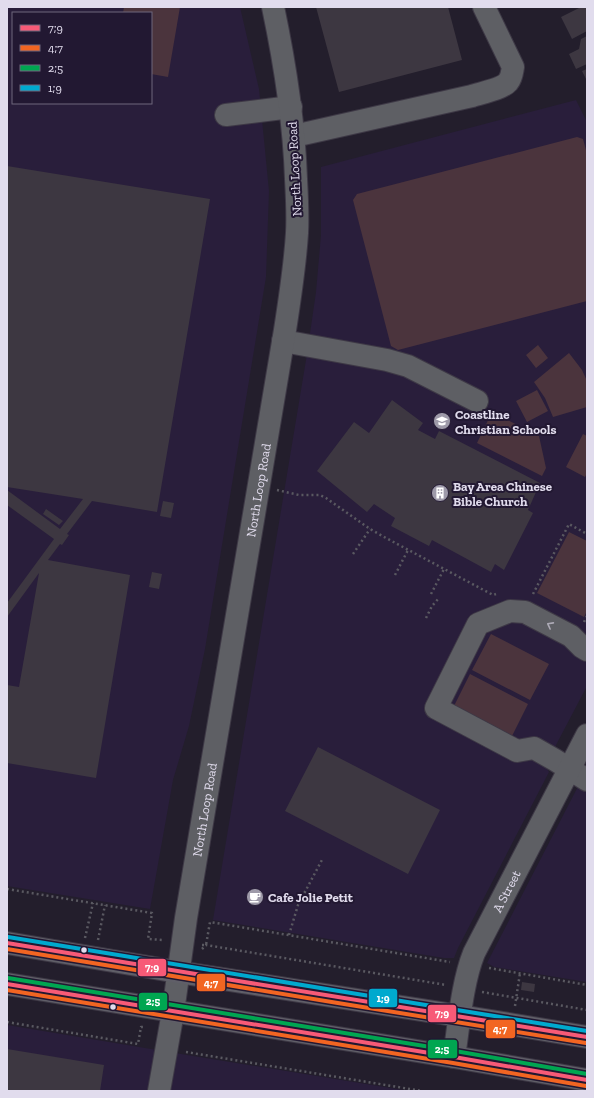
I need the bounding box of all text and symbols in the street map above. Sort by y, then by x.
legend [12,12,152,104]
text: 7;9 [48,21,63,35]
text: 4;7 [48,41,63,55]
text: 2;5 [48,61,63,75]
text: 1;9 [48,81,62,95]
street label: North Loop Road [285,121,304,217]
place label: Coastline Christian Schools [455,407,557,437]
school or university icon: Coastline Christian Schools [432,411,452,431]
street label: North Loop Road [243,442,274,538]
place label: Bay Area Chinese Bible Church [453,479,553,509]
building icon: Bay Area Chinese Bible Church [430,483,450,503]
one-way arrow [547,623,554,630]
street label: North Loop Road [189,762,220,858]
street label: A Street [490,868,524,915]
cafe icon: Cafe Jolie Petit [245,887,265,907]
place label: Cafe Jolie Petit [268,890,354,905]
unlabelled marker [79,945,89,955]
line badge: 7;9 [137,958,167,977]
text: 7;9 [145,961,159,974]
line badge: 4;7 [196,973,226,992]
text: 4;7 [204,977,219,990]
line badge: 1;9 [368,988,398,1008]
line badge: 2;5 [138,992,168,1011]
text: 1;9 [376,992,390,1005]
text: 2;5 [146,995,160,1008]
unlabelled marker [108,1002,118,1012]
line badge: 7;9 [427,1004,457,1023]
text: 7;9 [435,1007,449,1020]
line badge: 4;7 [485,1019,516,1039]
text: 4;7 [493,1023,508,1036]
line badge: 2;5 [427,1039,458,1059]
text: 2;5 [435,1043,449,1056]

